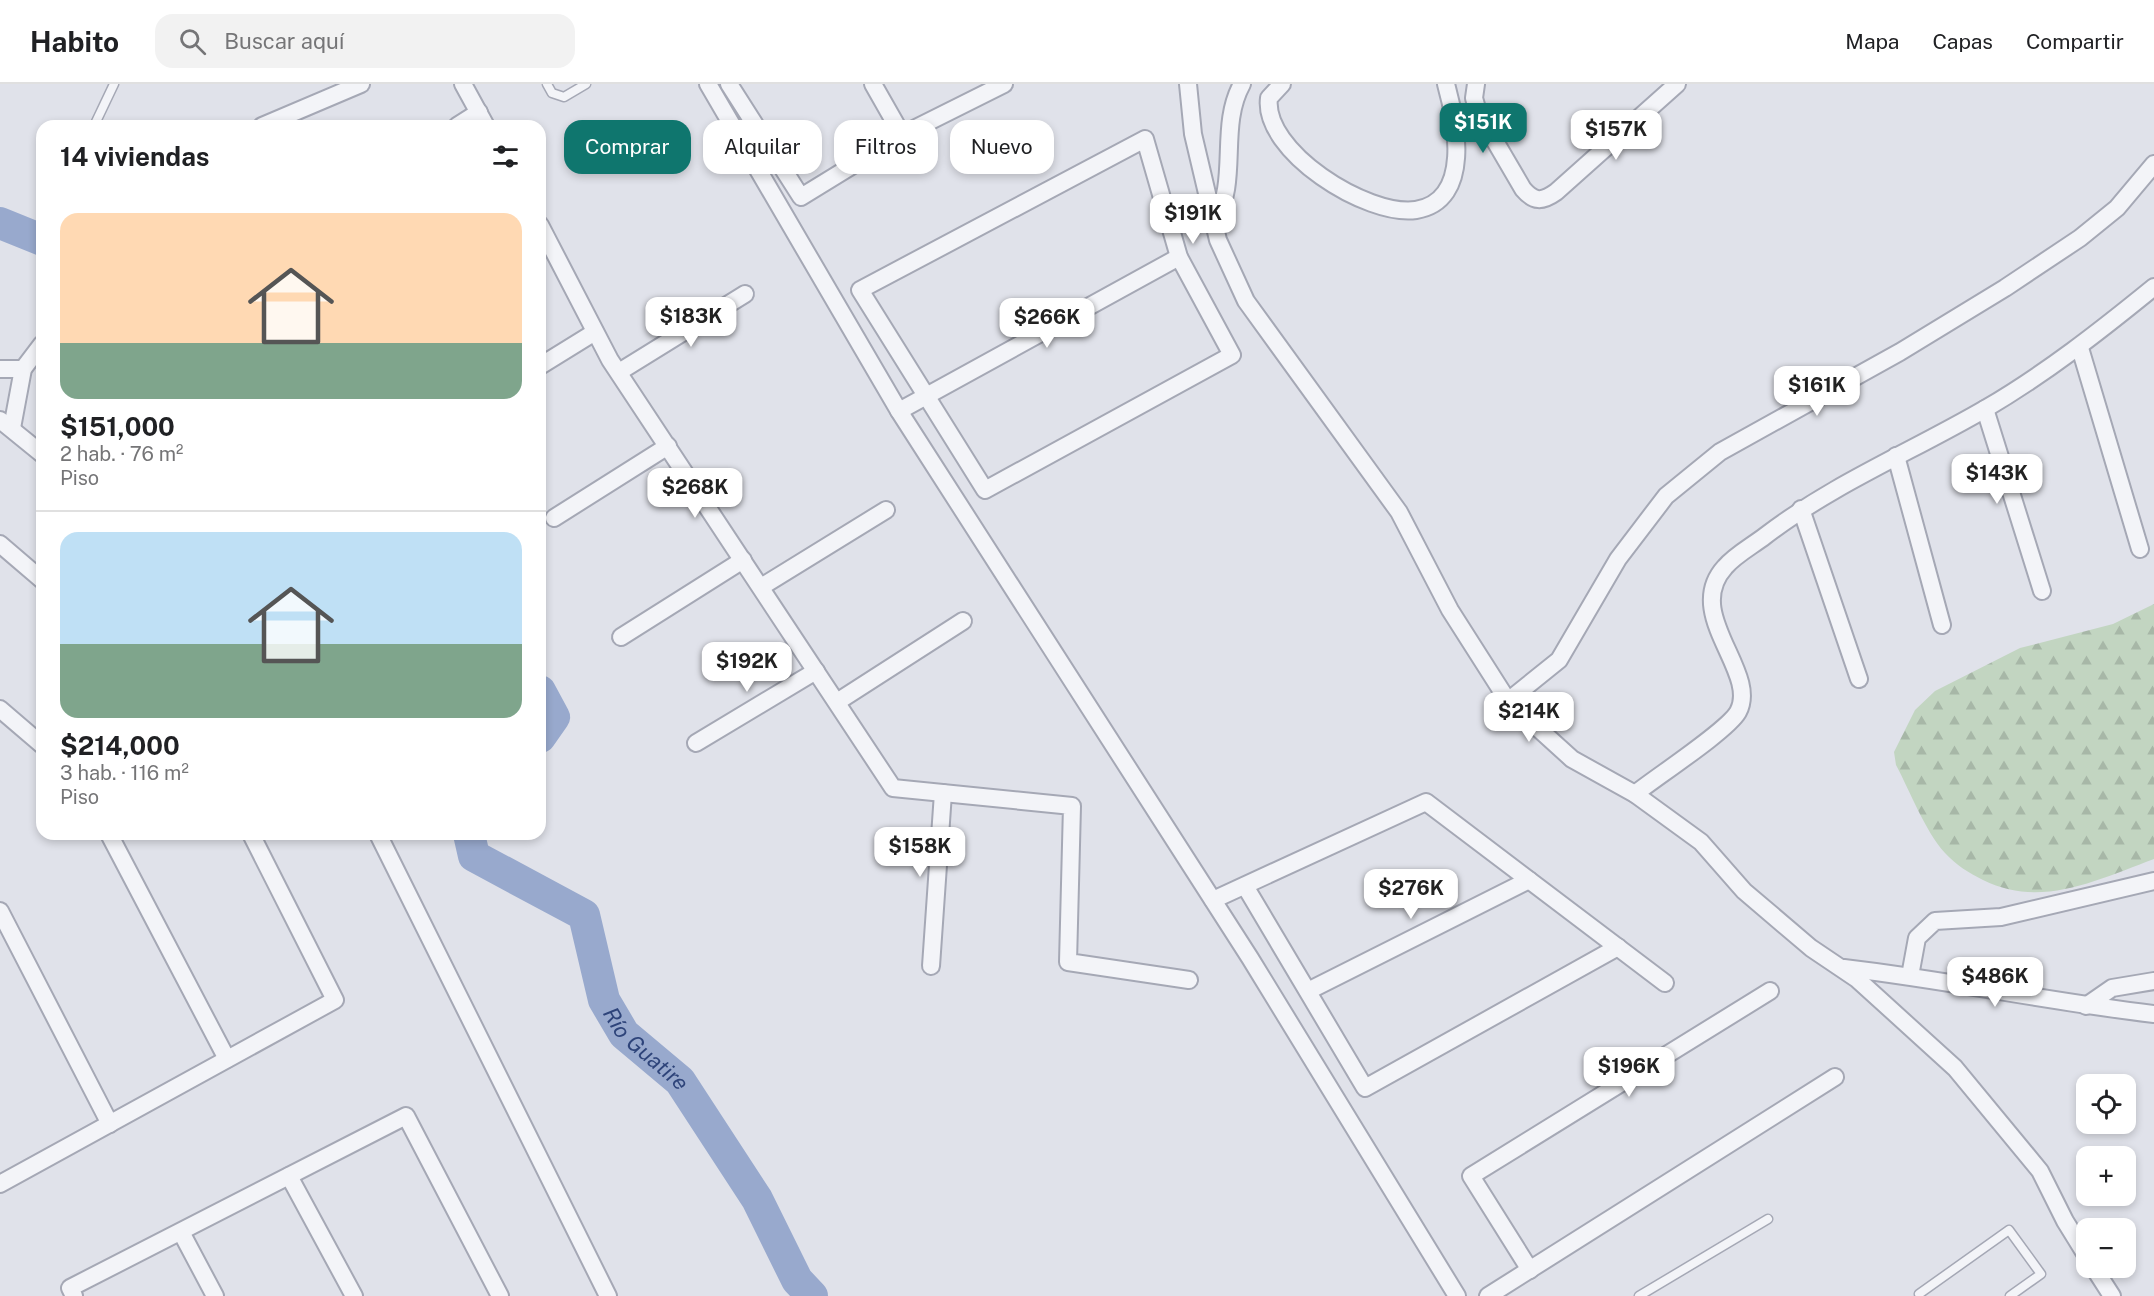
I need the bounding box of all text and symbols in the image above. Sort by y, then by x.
search box [155,14,575,68]
text: Habito [30,25,119,58]
icon: search [176,25,209,58]
text: Buscar aquí [224,28,344,54]
text: Mapa [1845,29,1899,54]
text: Capas [1932,29,1993,54]
text: Compartir [2026,29,2124,54]
pin: $151K [1441,103,1525,154]
text: $151K [1454,110,1512,134]
pin: $157K [1574,110,1658,161]
text: $157K [1585,117,1647,141]
chip: Comprar [564,120,691,174]
chip: Alquilar [703,120,822,174]
chip: Filtros [834,120,938,174]
chip: Nuevo [950,120,1054,174]
icon: filters [489,140,522,173]
text: 14 viviendas [60,141,209,172]
pin: $191K [1151,194,1235,245]
text: $191K [1164,201,1222,225]
icon: home [237,252,345,360]
pin: $183K [649,297,733,348]
pin: $266K [1005,298,1089,349]
text: $183K [659,304,723,328]
text: $266K [1013,305,1081,329]
pin: $161K [1775,366,1859,417]
text: $161K [1788,373,1846,397]
text: $151,000 [60,411,175,442]
text: 2 hab. · 76 m² [60,442,183,466]
pin: $143K [1955,454,2039,505]
text: $143K [1966,461,2028,485]
text: Piso [60,466,99,490]
pin: $268K [653,468,737,519]
text: $268K [661,475,729,499]
icon: home [237,571,345,679]
pin: $192K [705,642,789,693]
text: $192K [716,649,778,673]
pin: $214K [1487,692,1571,743]
text: $214K [1498,699,1560,723]
text: $214,000 [60,730,180,761]
text: 3 hab. · 116 m² [60,761,189,785]
text: Piso [60,785,99,809]
pin: $158K [878,827,962,878]
text: $158K [888,834,952,858]
pin: $276K [1369,869,1453,920]
text: $276K [1378,876,1444,900]
pin: $486K [1953,957,2037,1008]
text: $486K [1961,964,2029,988]
water label: Río Guatire [598,1002,695,1095]
pin: $196K [1587,1047,1671,1098]
text: $196K [1598,1054,1660,1078]
map controls [2076,1074,2136,1278]
button: locate [2076,1074,2136,1134]
button: + [2076,1146,2136,1206]
button: − [2076,1218,2136,1278]

